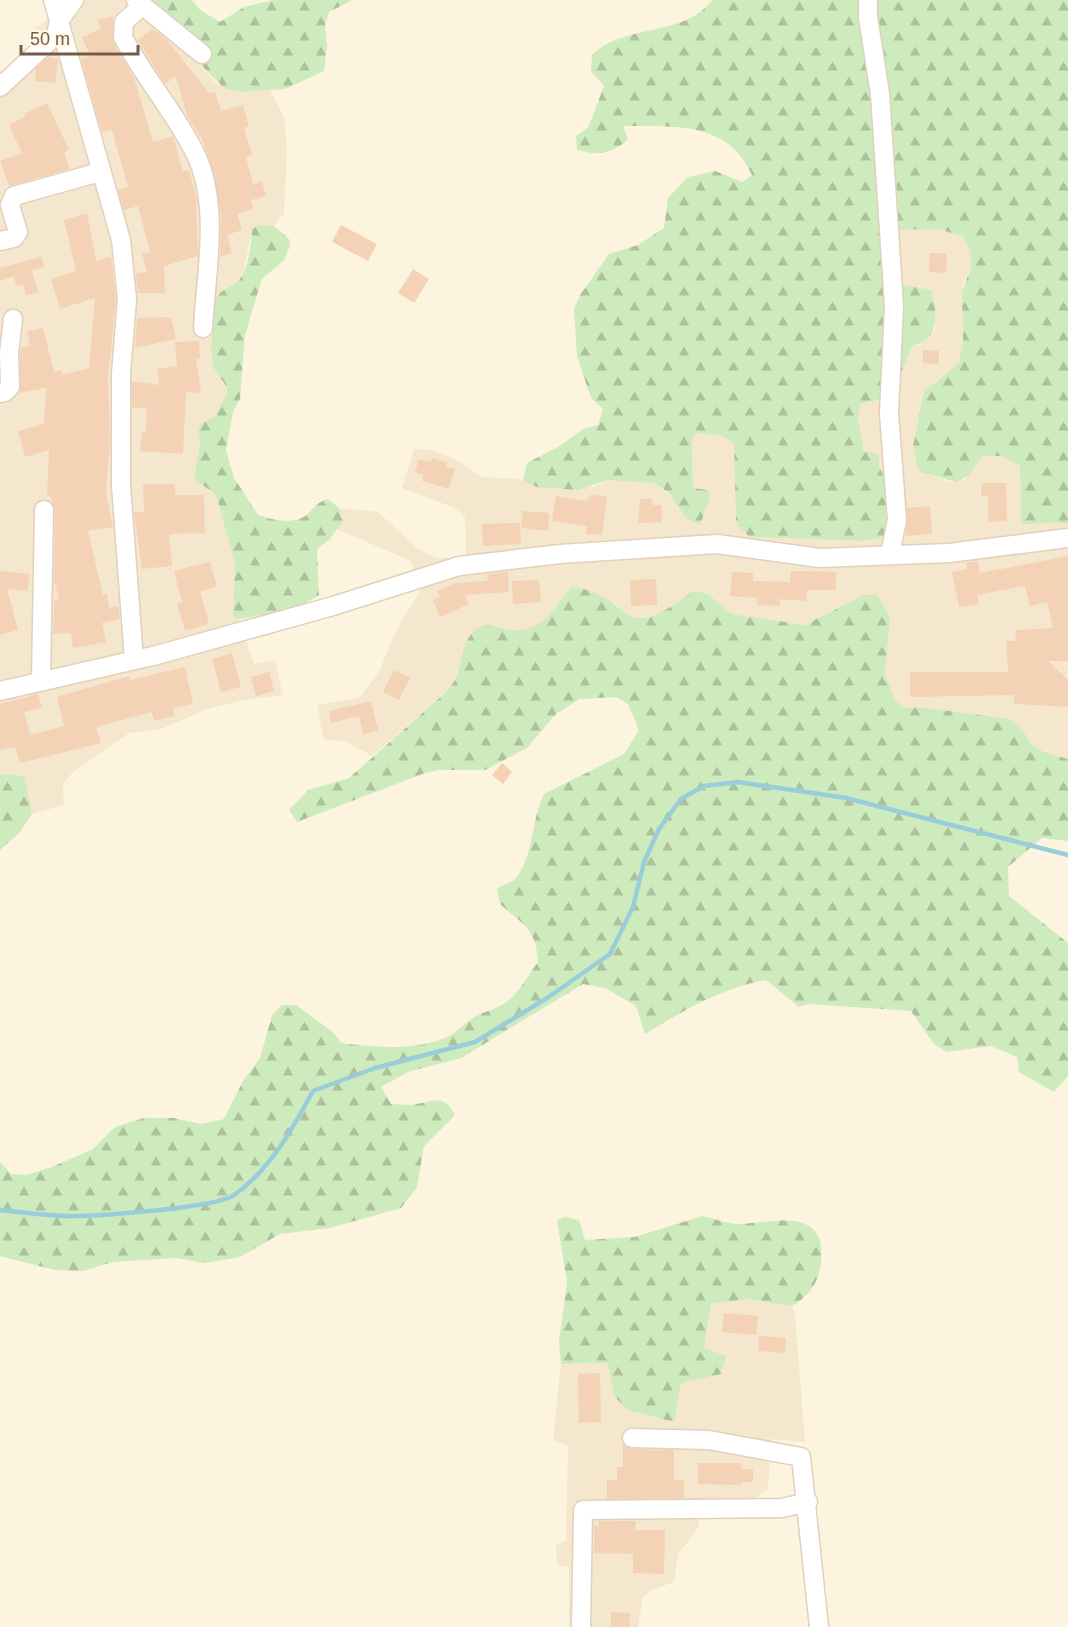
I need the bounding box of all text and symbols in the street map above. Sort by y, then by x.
scale bar [21,18,138,56]
text: 50 m [30,29,70,49]

